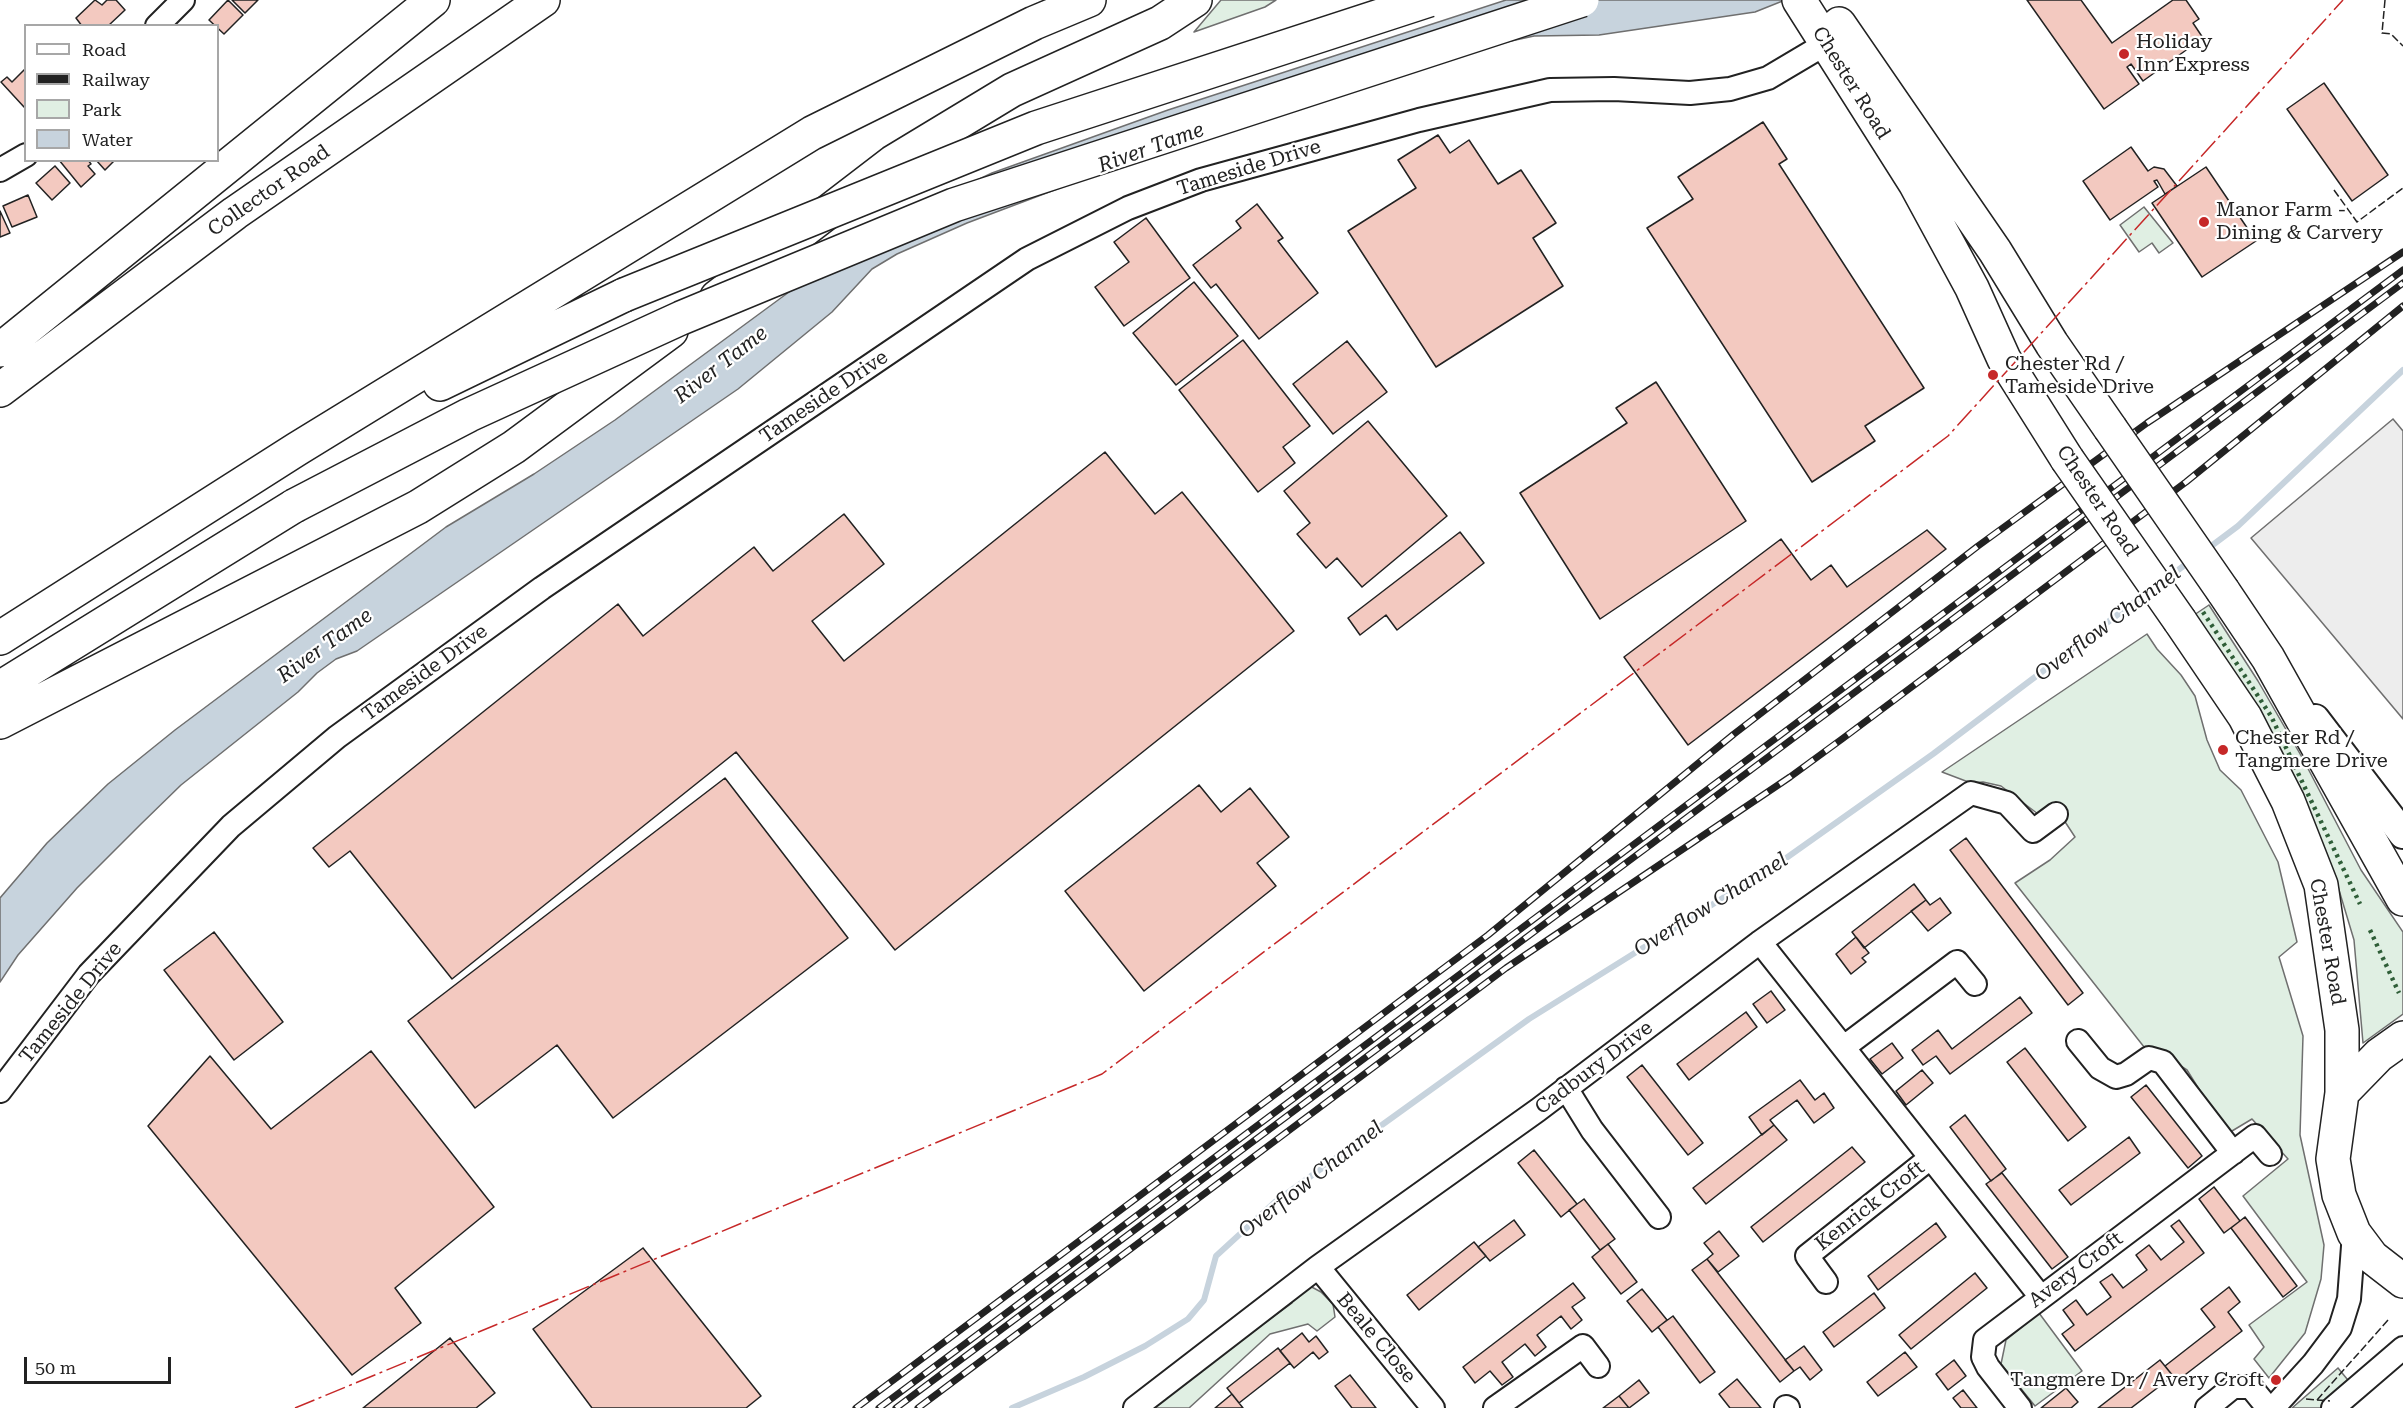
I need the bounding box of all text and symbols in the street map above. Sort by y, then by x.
street label: Chester Road [1807,22,1895,144]
legend [24,24,219,162]
place label: Holiday Inn Express [2136,30,2250,77]
text: Road [82,39,126,60]
marker: Holiday Inn Express [2117,47,2131,61]
text: Railway [82,69,150,90]
text: Park [82,99,122,120]
water label: River Tame [1094,117,1208,179]
text: Water [82,129,133,150]
street label: Tameside Drive [1174,135,1324,201]
street label: Collector Road [203,140,335,242]
place label: Manor Farm - Dining & Carvery [2216,198,2383,245]
marker: Manor Farm - Dining & Carvery [2197,215,2211,229]
water label: River Tame [669,321,773,409]
street label: Tameside Drive [755,345,893,449]
place label: Chester Rd / Tameside Drive [2005,352,2154,399]
marker: Chester Rd / Tameside Drive [1986,368,2000,382]
street label: Chester Road [2051,441,2143,561]
water label: Overflow Channel [2030,561,2186,687]
water label: River Tame [273,603,377,689]
street label: Tameside Drive [358,619,492,727]
place label: Chester Rd / Tangmere Drive [2235,726,2388,773]
marker: Chester Rd / Tangmere Drive [2216,743,2230,757]
water label: Overflow Channel [1630,848,1792,962]
street label: Chester Road [2304,877,2350,1007]
street label: Tameside Drive [15,938,127,1068]
street label: Cadbury Drive [1531,1016,1657,1120]
water label: Overflow Channel [1234,1116,1388,1244]
street label: Kenrick Croft [1811,1156,1929,1256]
street label: Avery Croft [2024,1227,2128,1313]
street label: Beale Close [1331,1288,1421,1388]
scale bar [27,1345,174,1383]
text: 50 m [35,1357,76,1378]
place label: Tangmere Dr / Avery Croft [2010,1368,2264,1392]
marker: Tangmere Dr / Avery Croft [2269,1373,2283,1387]

